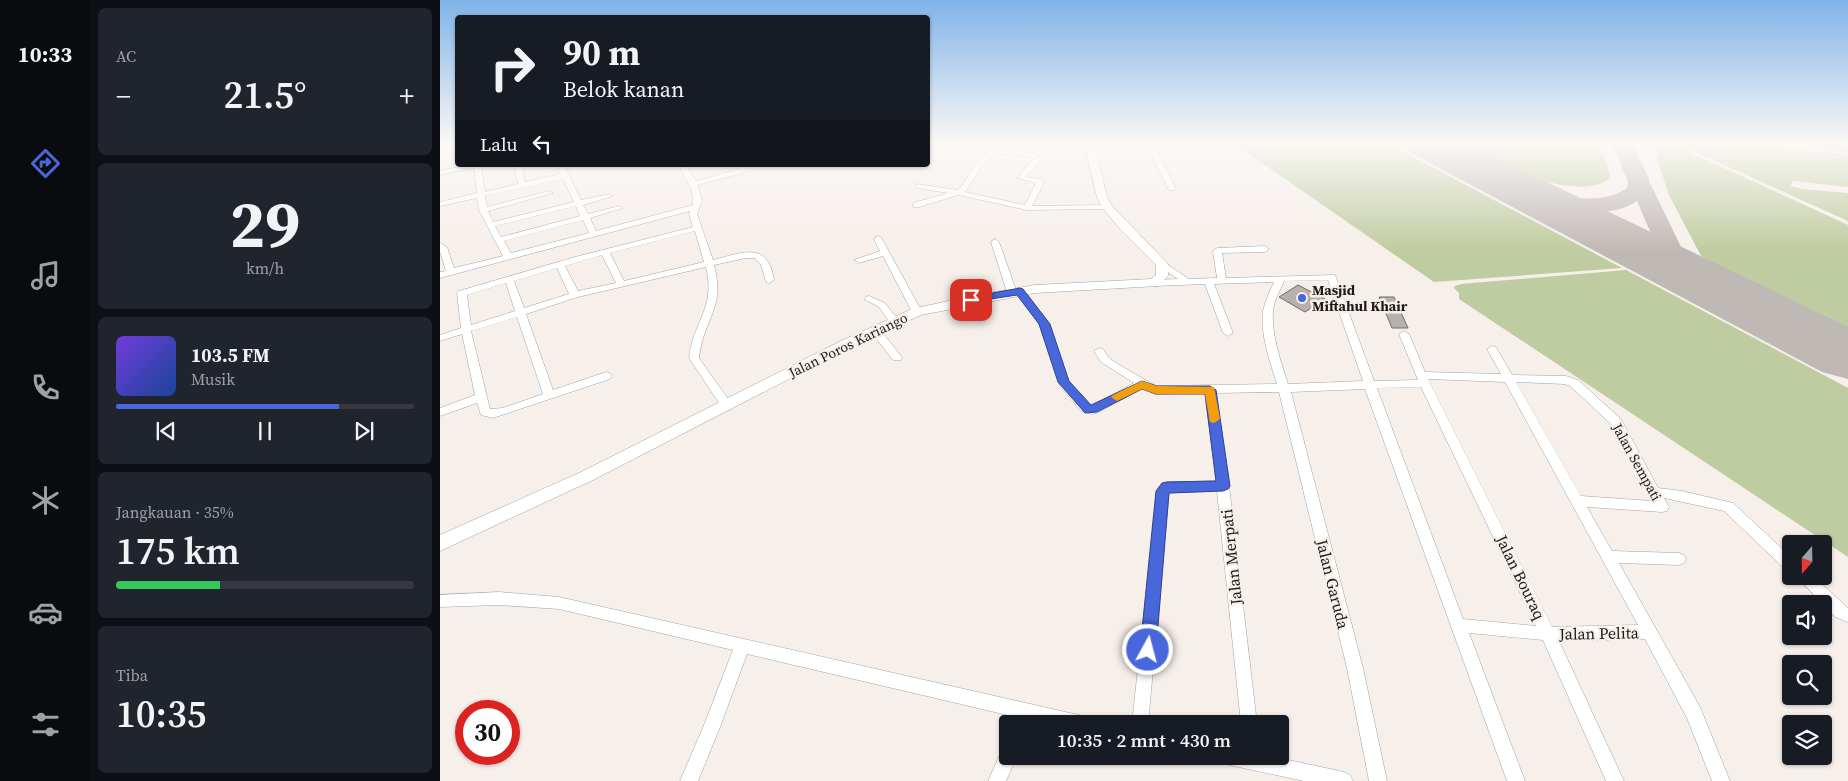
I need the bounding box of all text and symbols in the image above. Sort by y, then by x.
text: 90 m [563,29,640,77]
icon: right [480,35,545,100]
text: 10:33 [18,39,72,69]
text: AC [116,45,136,67]
text: 21.5° [223,69,307,121]
text: Belok kanan [563,74,684,104]
text: − [116,77,131,115]
text: + [399,77,414,115]
icon: left [528,130,556,158]
text: Lalu [480,131,518,157]
icon: directions [28,146,63,181]
text: 29 [230,180,300,269]
text: km/h [246,257,284,279]
icon: music [28,258,63,293]
pin [950,279,992,321]
place label: Masjid Miftahul Khair [1312,280,1408,316]
icon: arrive [957,286,985,314]
marker: Masjid Miftahul Khair [1296,292,1308,304]
street label: Jalan Poros Kariango [784,307,911,383]
text: 103.5 FM [191,342,270,368]
text: Musik [191,368,235,390]
icon: phone [28,370,63,405]
icon: previous [152,417,180,445]
icon: pause [251,417,279,445]
icon: next [350,417,378,445]
street label: Jalan Sempati [1607,419,1666,504]
icon: climate [28,483,63,518]
text: Jangkauan · 35% [116,501,234,523]
street label: Jalan Merpati [1215,508,1247,607]
text: 175 km [116,525,240,577]
street label: Jalan Bouraq [1491,530,1551,623]
north arrow [1782,535,1832,585]
map controls [1782,535,1832,765]
street label: Jalan Garuda [1311,536,1355,632]
icon: car [28,595,63,630]
button: sound [1782,595,1832,645]
street label: Jalan Pelita [1558,621,1640,645]
position arrow [1121,623,1173,675]
button: search [1782,655,1832,705]
text: Tiba [116,664,148,686]
text: 10:35 [116,688,206,740]
speed limit sign: 30 [455,700,520,765]
icon: filters [28,707,63,742]
button: layers [1782,715,1832,765]
text: 10:35 · 2 mnt · 430 m [1057,727,1231,753]

